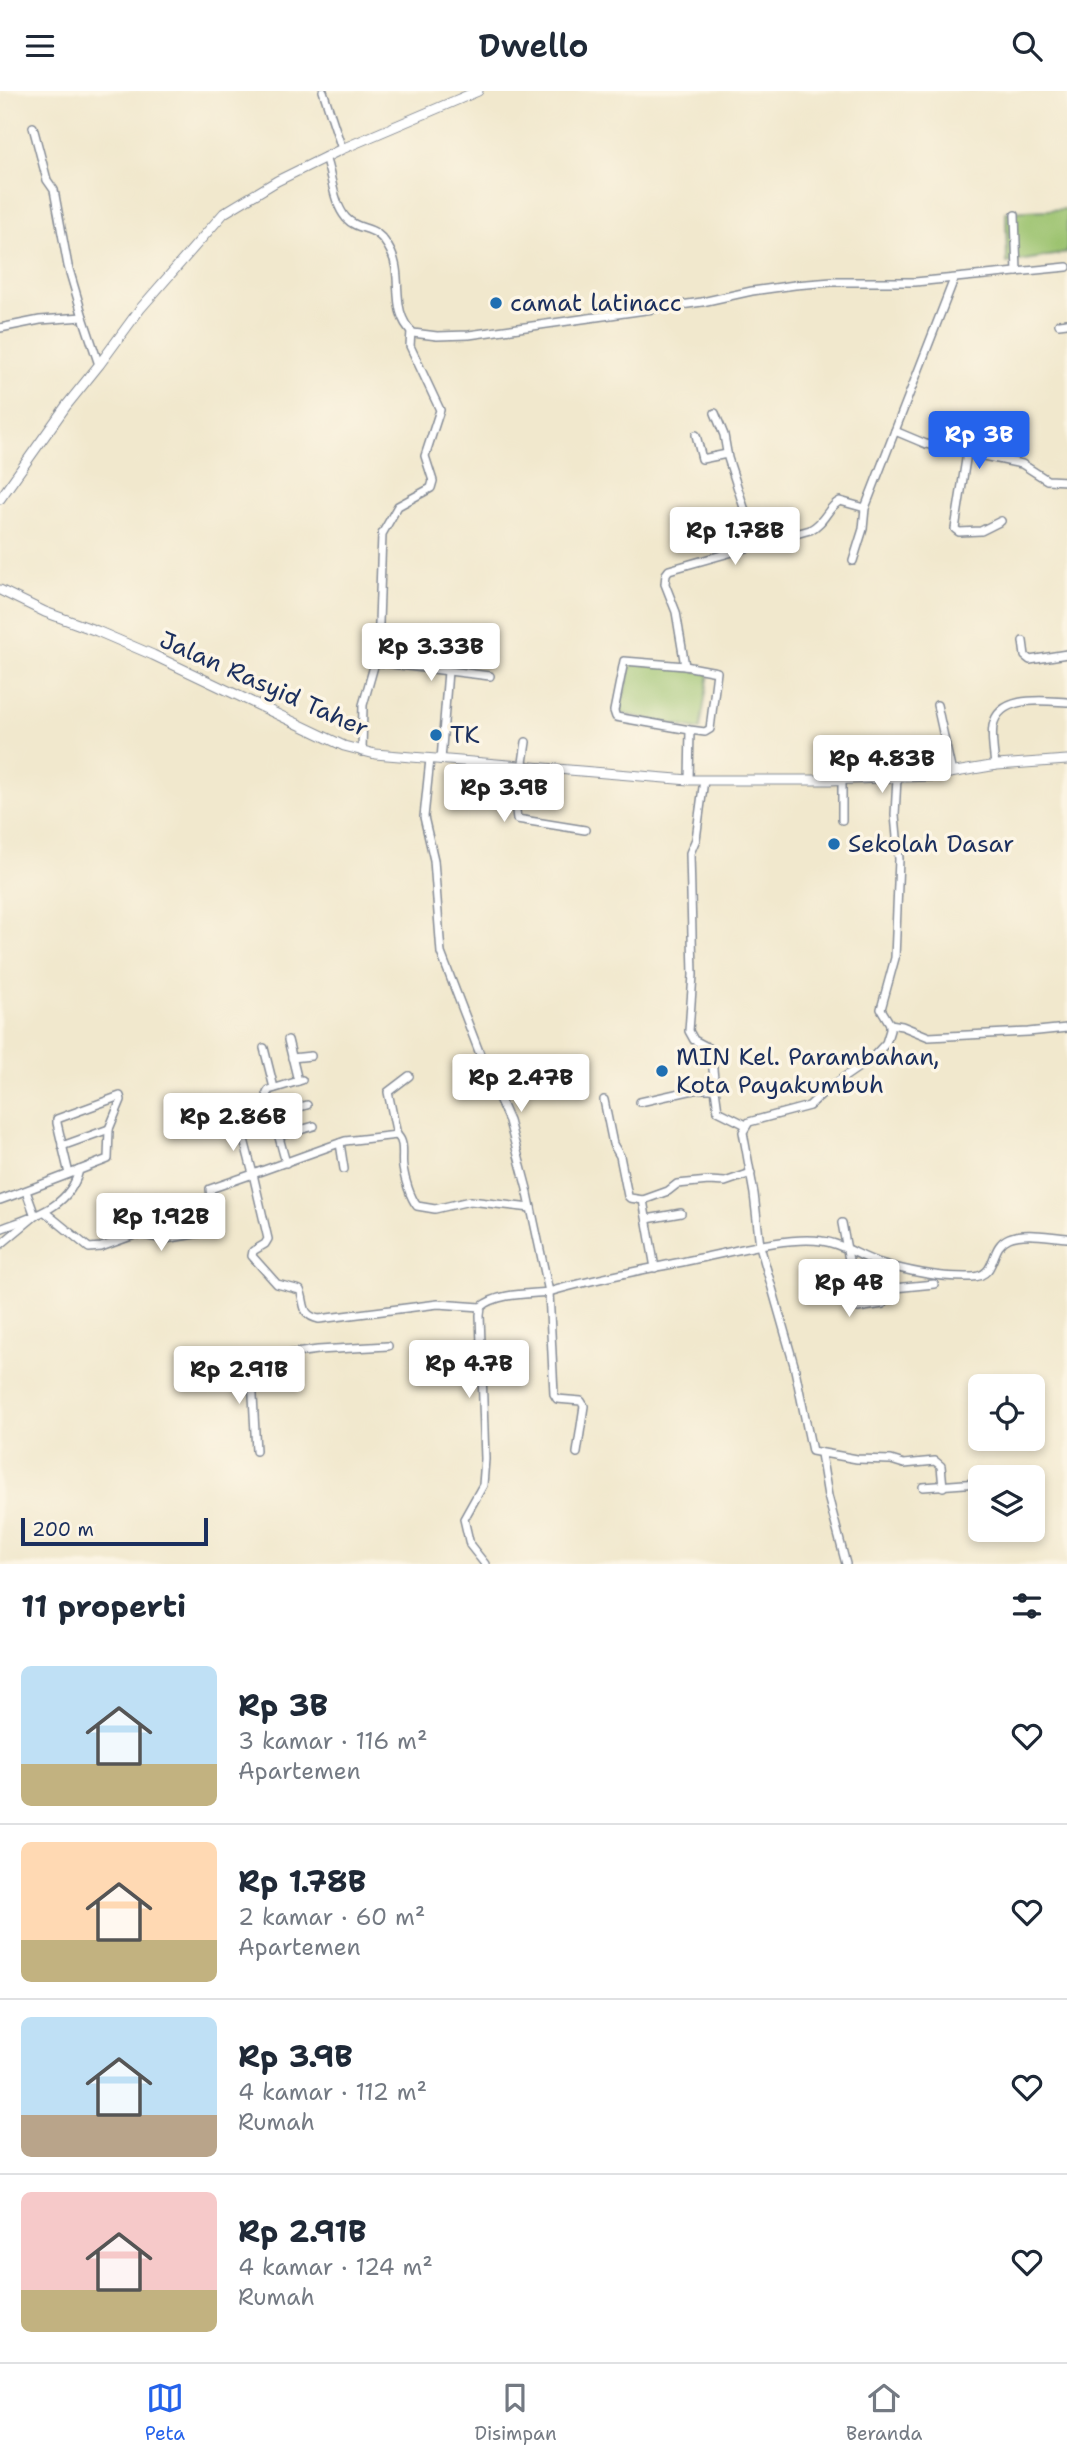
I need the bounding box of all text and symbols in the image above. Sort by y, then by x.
text: Dwello [478,24,589,67]
icon: menu [21,27,59,65]
icon: search [1008,27,1046,65]
place label: camat latinacc [510,287,682,319]
marker: camat latinacc [488,295,504,311]
pin: Rp 3B [930,411,1028,471]
text: Rp 3B [944,419,1014,449]
pin: Rp 1.78B [663,507,807,567]
text: Rp 1.78B [686,515,784,545]
street label: Jalan Rasyid Taher [154,623,374,745]
pin: Rp 3.33B [359,623,503,683]
text: Rp 3.33B [378,631,484,661]
place label: TK [450,719,480,751]
marker: TK [428,727,444,743]
pin: Rp 4.83B [810,735,954,795]
text: Rp 4.83B [829,743,935,773]
pin: Rp 3.9B [439,765,569,824]
text: Rp 3.9B [460,772,548,802]
place label: Sekolah Dasar [848,828,1014,860]
marker: Sekolah Dasar [826,836,842,852]
place label: MIN Kel. Parambahan, Kota Payakumbuh [676,1041,940,1101]
pin: Rp 2.47B [449,1055,593,1114]
text: Rp 2.47B [468,1062,574,1092]
marker: MIN Kel. Parambahan, Kota Payakumbuh [654,1063,670,1079]
pin: Rp 2.86B [161,1093,305,1153]
text: Rp 2.86B [179,1101,287,1131]
pin: Rp 1.92B [89,1193,233,1253]
text: Rp 1.92B [112,1201,210,1231]
pin: Rp 4B [800,1259,898,1319]
text: Rp 4B [814,1267,884,1297]
pin: Rp 4.7B [404,1341,534,1400]
pin: Rp 2.91B [167,1347,311,1406]
text: Rp 4.7B [425,1348,513,1378]
text: Rp 2.91B [190,1354,288,1384]
map controls [968,1374,1045,1542]
button: locate [968,1374,1045,1451]
button: layers [968,1465,1045,1542]
scale bar [21,1515,208,1547]
text: 200 m [32,1517,94,1542]
text: 11 properti [21,1586,186,1627]
icon: filters [1008,1587,1046,1625]
text: Rp 3B [238,1685,328,1726]
icon: home [77,1694,161,1778]
icon: heart [1008,1717,1046,1755]
text: 3 kamar · 116 m² [238,1726,428,1756]
text: Apartemen [238,1756,361,1786]
text: Rp 1.78B [238,1861,366,1902]
icon: home [77,1870,161,1954]
icon: heart [1008,1893,1046,1931]
text: 2 kamar · 60 m² [238,1902,425,1932]
text: Apartemen [238,1932,361,1962]
text: Rp 3.9B [238,2036,353,2077]
icon: home [77,2045,161,2129]
icon: heart [1008,2068,1046,2106]
text: 4 kamar · 112 m² [238,2077,427,2107]
text: Rumah [238,2107,315,2137]
text: Rp 2.91B [238,2211,367,2252]
icon: home [77,2220,161,2304]
icon: heart [1008,2243,1046,2281]
text: 4 kamar · 124 m² [238,2252,433,2282]
text: Rumah [238,2282,315,2312]
tab: Peta [145,2379,185,2446]
tab: Disimpan [474,2379,557,2446]
tab: Beranda [846,2379,922,2446]

